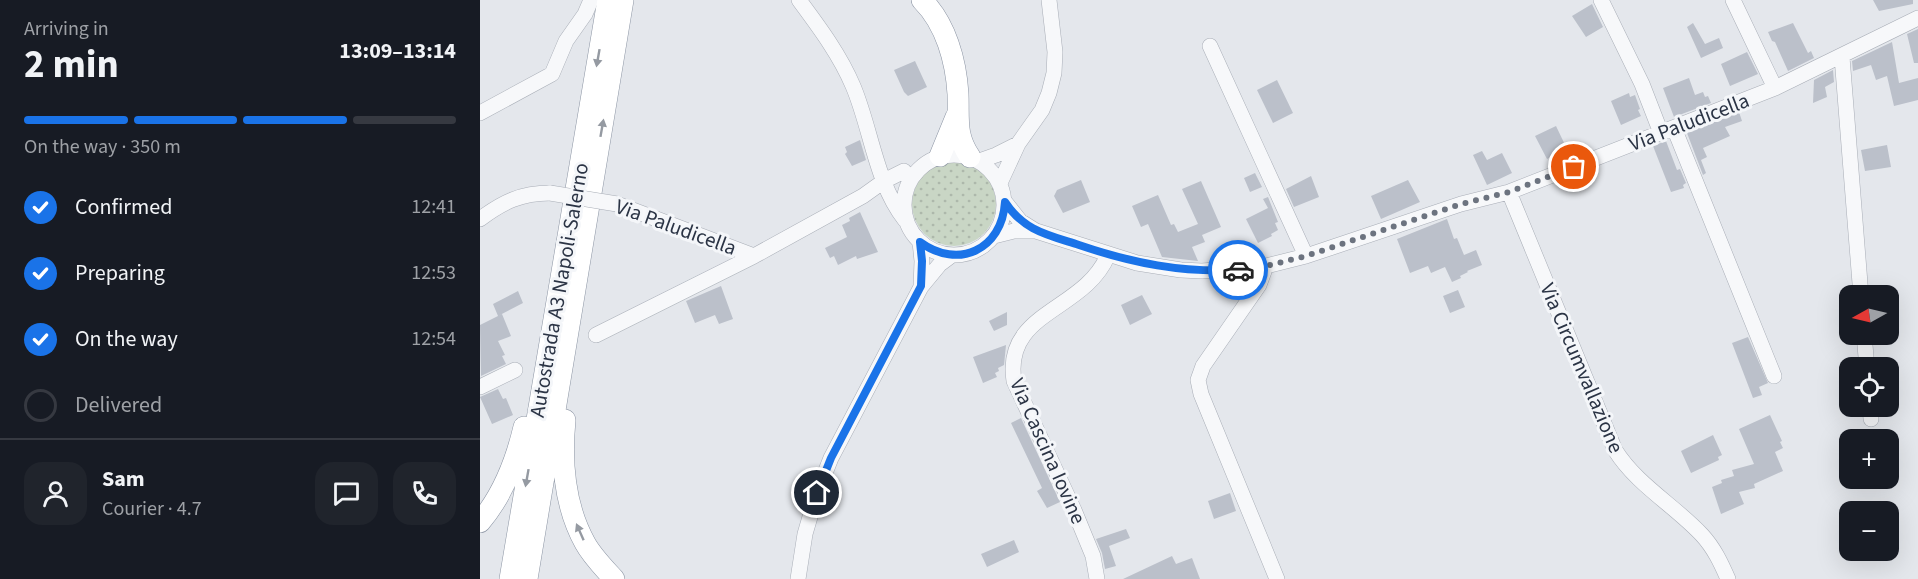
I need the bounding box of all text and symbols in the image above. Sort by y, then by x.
text: Arriving in [24,15,109,43]
text: 13:09–13:14 [339,35,456,67]
text: 2 min [24,37,119,93]
one-way arrow [593,48,602,67]
street label: Via Paludicella [1624,85,1754,159]
one-way arrow [598,118,607,137]
text: On the way · 350 m [24,133,181,161]
pin [1548,141,1599,192]
icon: bag [1557,150,1590,183]
street label: Autostrada A3 Napoli-Salerno [522,160,596,420]
icon: check [24,191,57,224]
text: Confirmed [75,191,172,223]
street label: Via Paludicella [611,191,741,263]
text: 12:41 [411,193,456,221]
courier [1208,240,1268,300]
icon: car [1222,254,1255,287]
icon: check [24,257,57,290]
text: Preparing [75,257,165,289]
text: 12:53 [411,259,456,287]
street label: Via Circumvallazione [1533,278,1631,458]
north arrow [1839,285,1899,345]
map controls [1839,285,1899,561]
icon: check [24,323,57,356]
text: On the way [75,323,178,355]
text: 12:54 [411,325,456,353]
button: locate [1839,357,1899,417]
street label: Via Cascina Iovine [1002,373,1094,529]
text: Delivered [75,389,162,421]
button: + [1839,429,1899,489]
button: person [24,462,87,525]
button: chat [315,462,378,525]
button: phone [393,462,456,525]
text: Sam [102,463,145,495]
pin [791,467,842,518]
one-way arrow [522,468,531,487]
icon: home [800,476,833,509]
text: Courier · 4.7 [102,495,202,523]
button: − [1839,501,1899,561]
one-way arrow [575,523,584,541]

